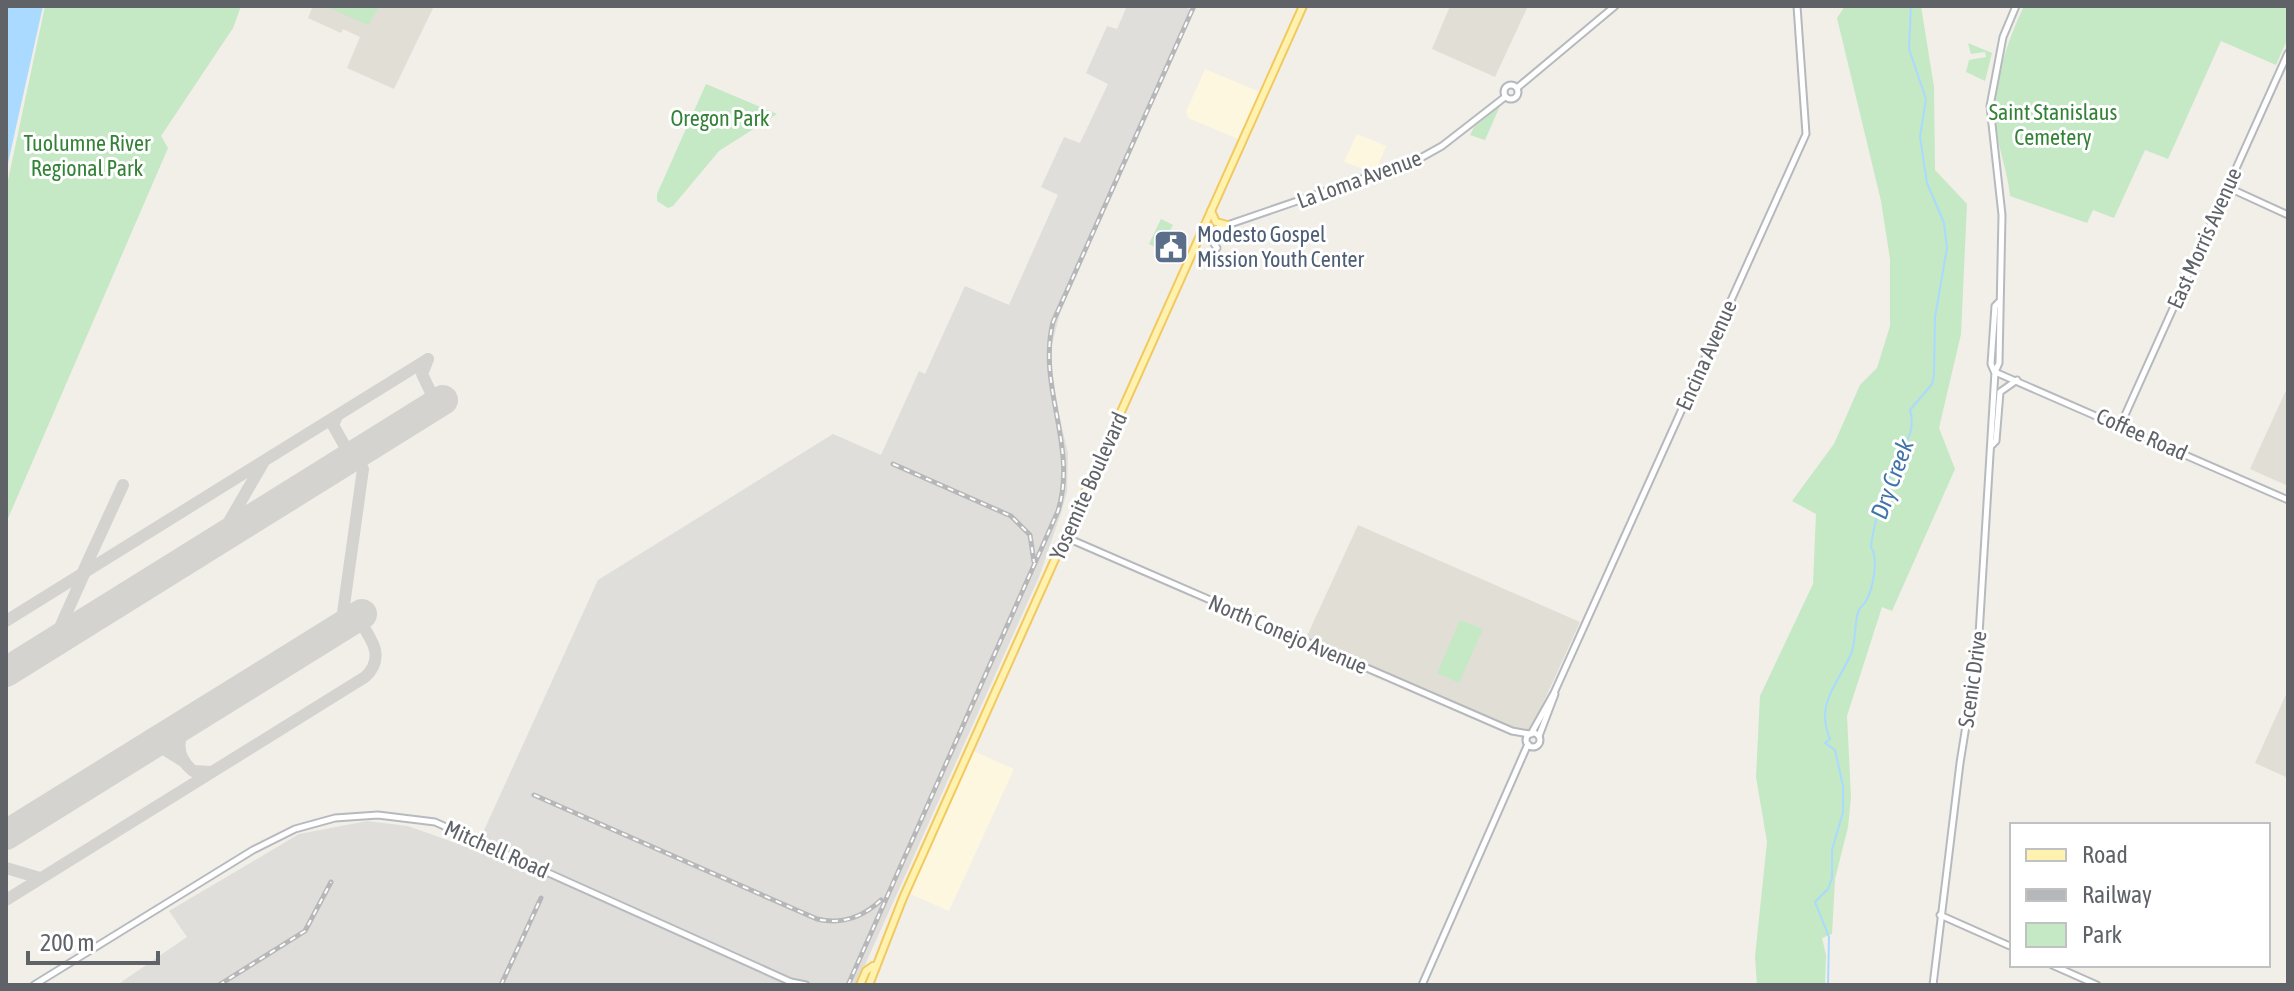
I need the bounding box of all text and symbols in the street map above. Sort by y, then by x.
park label: Saint Stanislaus Cemetery [1989,99,2117,150]
park label: Oregon Park [670,105,770,131]
park label: Tuolumne River Regional Park [24,130,151,181]
street label: La Loma Avenue [1293,144,1425,214]
street label: East Morris Avenue [2161,163,2247,312]
place label: Modesto Gospel Mission Youth Center [1197,221,1365,272]
public building icon: Modesto Gospel Mission Youth Center [1152,228,1190,266]
street label: Encina Avenue [1670,296,1742,414]
street label: Coffee Road [2092,402,2192,466]
street label: Yosemite Boulevard [1044,408,1132,564]
water label: Dry Creek [1865,435,1919,522]
street label: North Conejo Avenue [1205,589,1371,679]
street label: Scenic Drive [1952,629,1992,729]
street label: Mitchell Road [441,814,553,884]
legend [2010,823,2270,967]
text: Road [2082,841,2128,868]
text: Railway [2082,881,2152,908]
scale bar [28,915,158,965]
text: Park [2082,921,2123,948]
text: 200 m [40,929,94,956]

